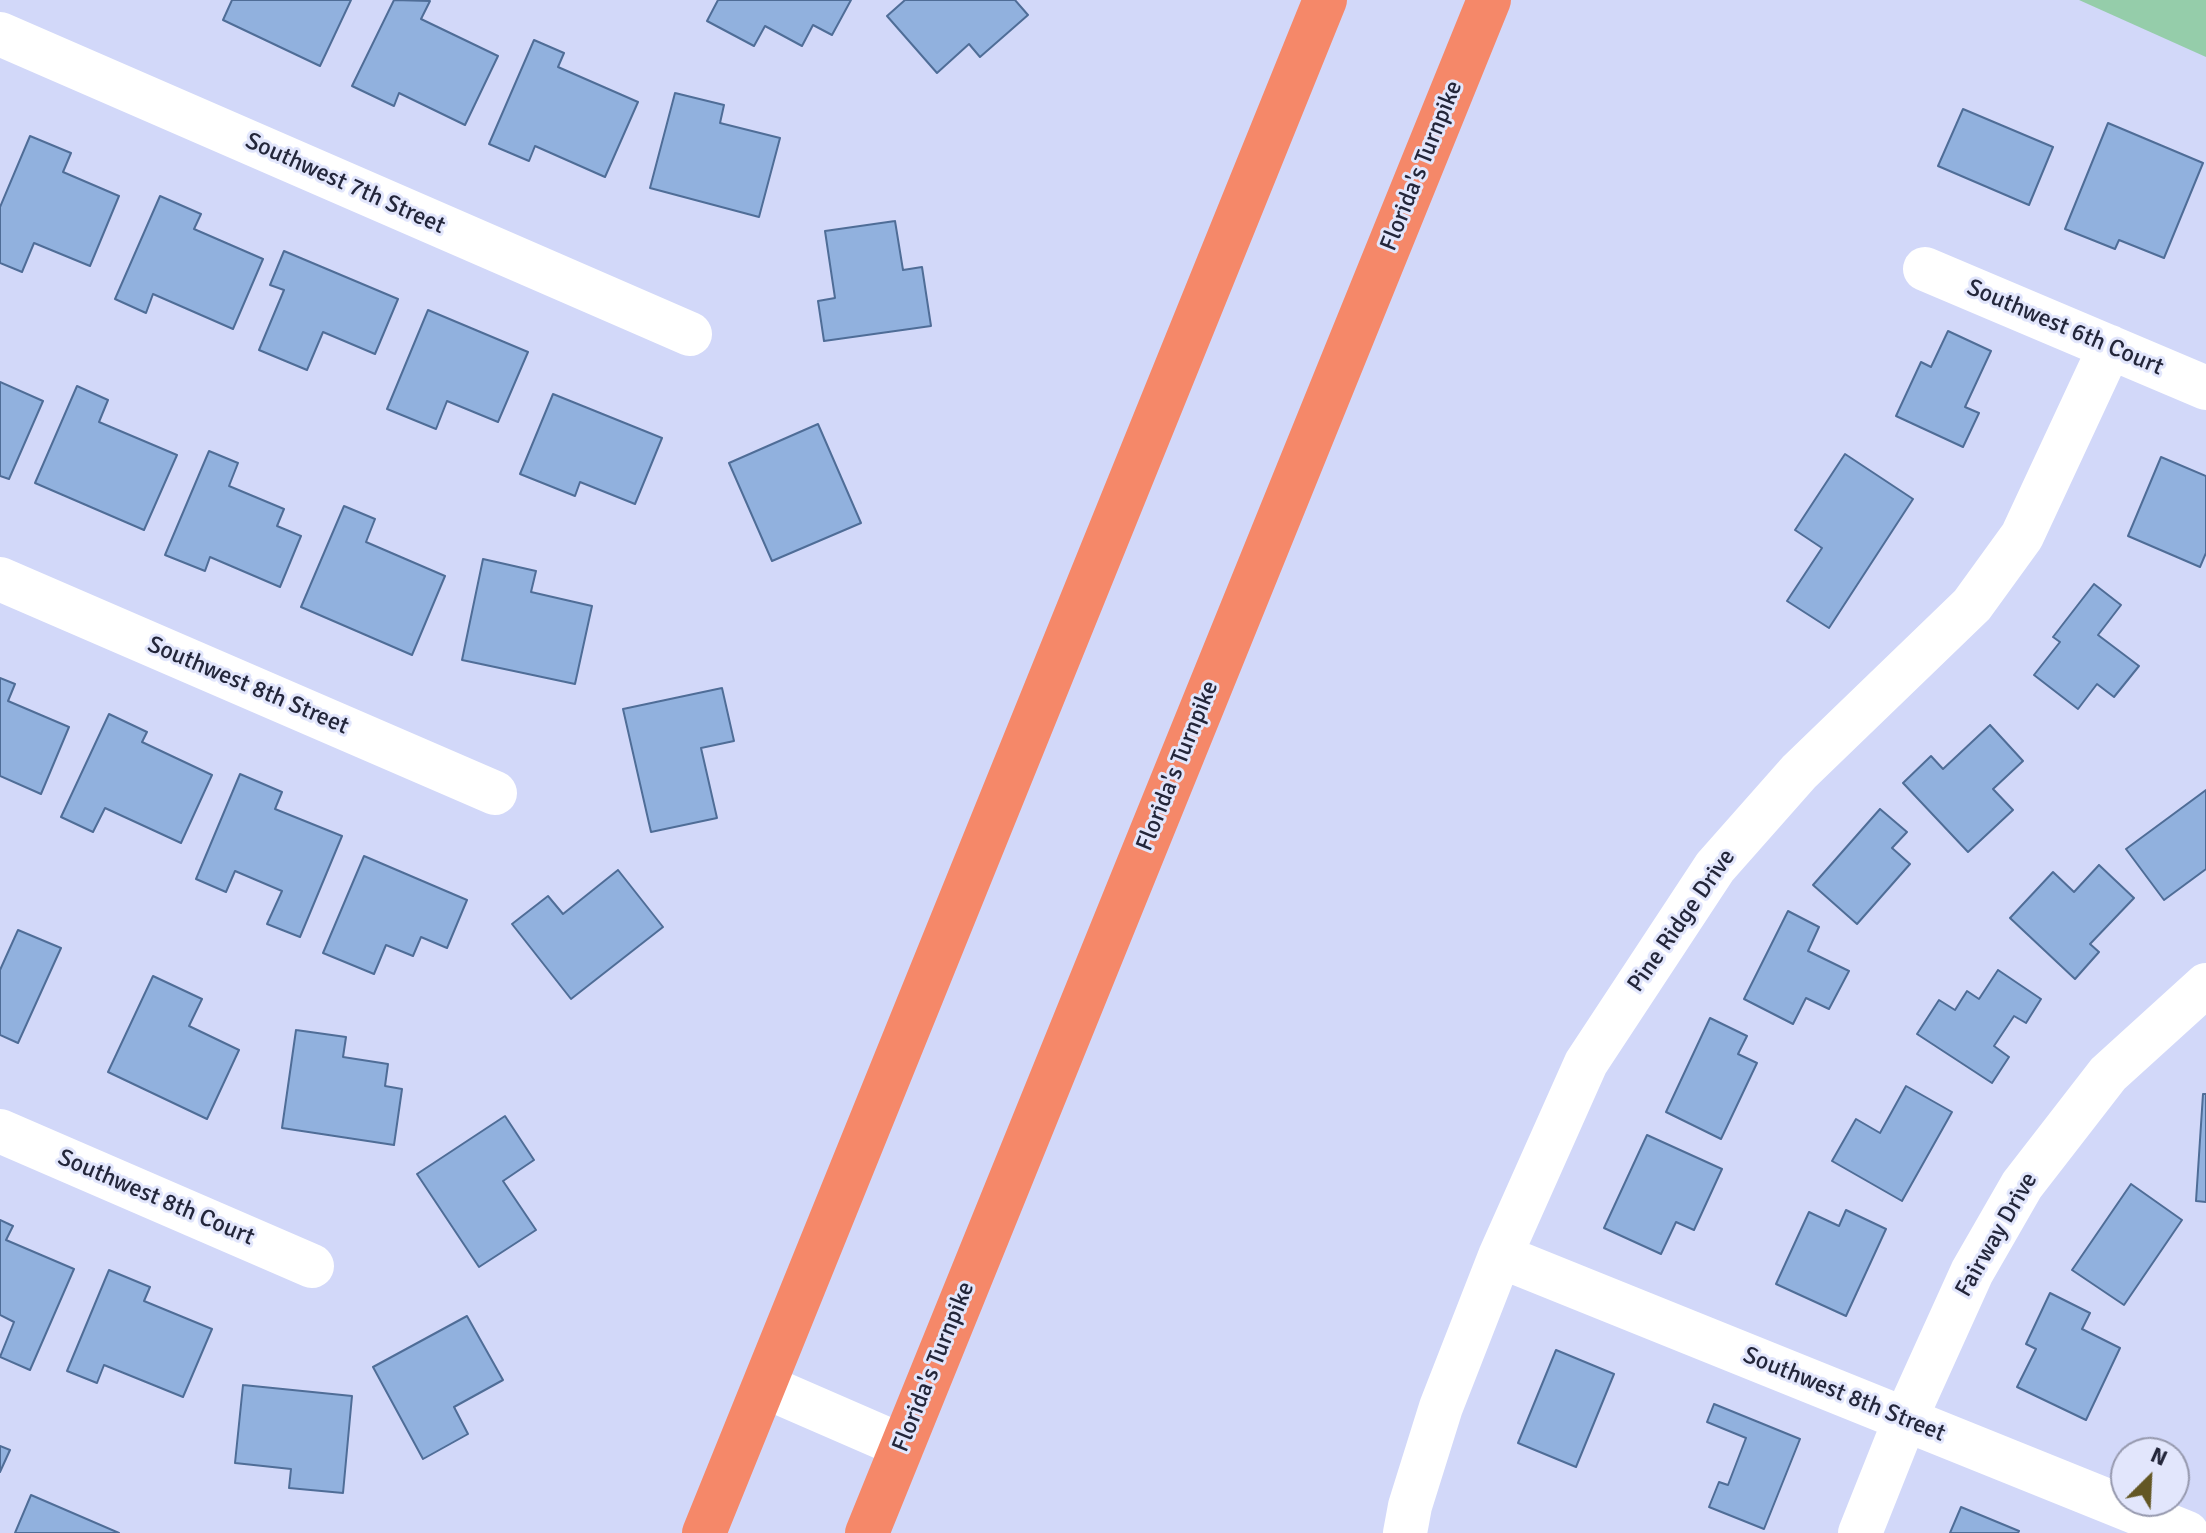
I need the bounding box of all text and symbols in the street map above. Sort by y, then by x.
street label: Florida's Turnpike [1375,77,1469,255]
street label: Southwest 7th Street [241,127,449,241]
street label: Southwest 6th Court [1962,274,2168,382]
street label: Southwest 8th Street [143,631,353,741]
street label: Florida's Turnpike [1131,677,1225,855]
street label: Pine Ridge Drive [1622,844,1742,998]
street label: Southwest 8th Court [53,1144,259,1252]
street label: Fairway Drive [1950,1168,2044,1302]
street label: Florida's Turnpike [887,1278,981,1456]
street label: Southwest 8th Street [1739,1341,1949,1449]
north arrow [2110,1437,2190,1517]
text: N [2147,1441,2172,1472]

